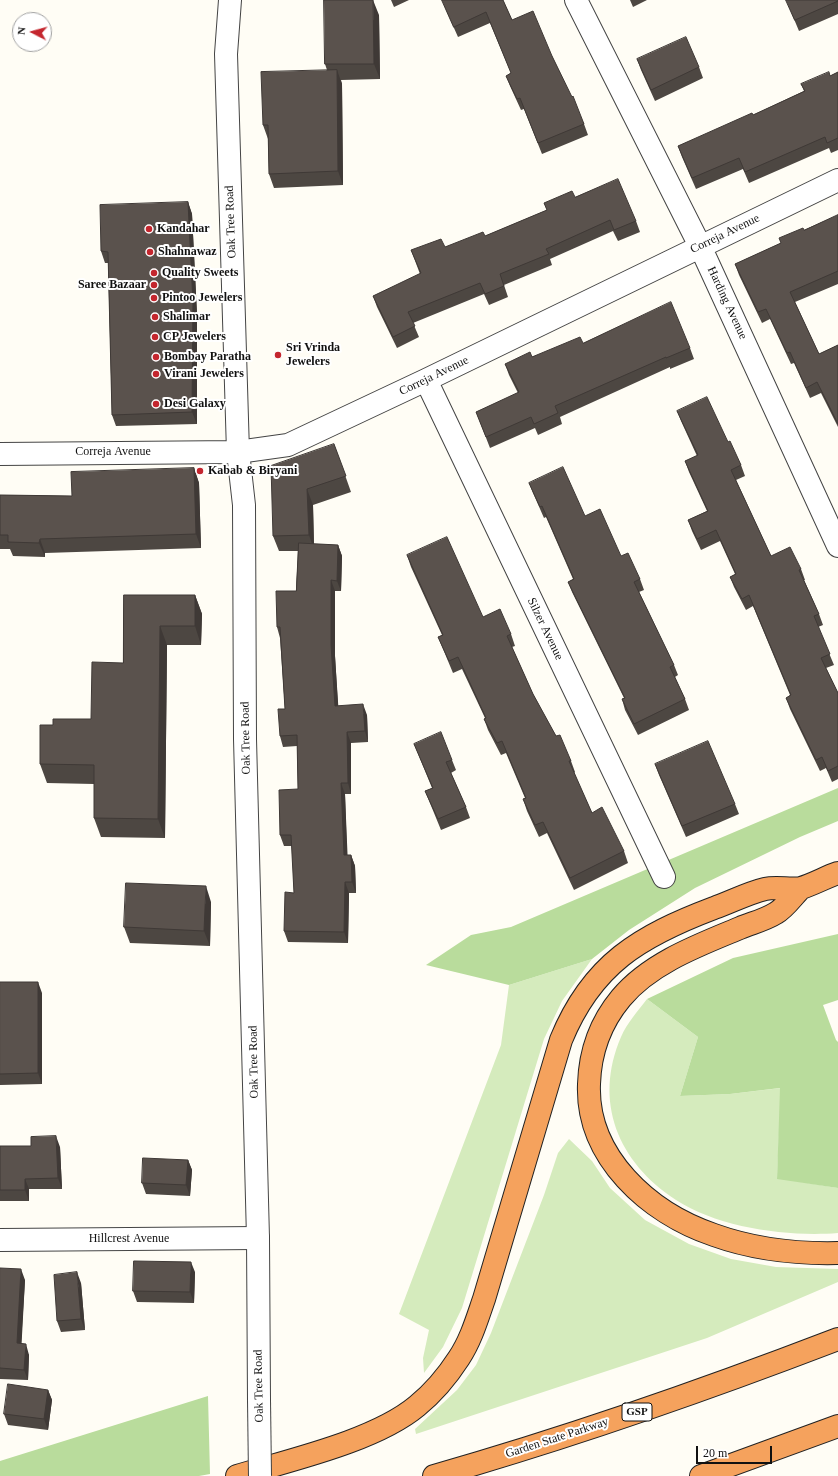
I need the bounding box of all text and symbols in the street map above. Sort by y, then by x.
north arrow [12,12,52,52]
text: N [15,26,27,35]
street label: Oak Tree Road [223,185,239,259]
street label: Correja Avenue [688,211,762,257]
place label: Kandahar [157,222,210,236]
marker: Kandahar [144,224,154,234]
place label: Shahnawaz [158,245,217,259]
marker: Shahnawaz [145,247,155,257]
street label: Harding Avenue [704,264,750,342]
place label: Quality Sweets [162,266,238,280]
marker: Quality Sweets [149,268,159,278]
place label: Saree Bazaar [78,278,146,292]
marker: Saree Bazaar [149,280,159,290]
place label: Pintoo Jewelers [162,291,242,305]
marker: Pintoo Jewelers [149,293,159,303]
place label: Shalimar [163,310,210,324]
marker: Shalimar [150,312,160,322]
place label: CP Jewelers [163,330,226,344]
marker: CP Jewelers [150,332,160,342]
place label: Sri Vrinda Jewelers [286,341,340,369]
place label: Bombay Paratha [164,350,251,364]
marker: Sri Vrinda Jewelers [273,350,283,360]
marker: Bombay Paratha [151,352,161,362]
street label: Correja Avenue [397,353,471,399]
place label: Virani Jewelers [164,367,244,381]
marker: Virani Jewelers [151,369,161,379]
place label: Desi Galaxy [164,397,226,411]
marker: Desi Galaxy [151,399,161,409]
street label: Correja Avenue [75,445,151,459]
place label: Kabab & Biryani [208,464,297,478]
marker: Kabab & Biryani [195,466,205,476]
street label: Silzer Avenue [524,596,566,662]
street label: Oak Tree Road [238,701,254,775]
street label: Oak Tree Road [246,1025,262,1099]
street label: Hillcrest Avenue [89,1232,169,1246]
street label: Oak Tree Road [251,1349,267,1423]
road number: GSP [622,1403,652,1421]
street label: Garden State Parkway [504,1415,610,1461]
scale bar [698,1438,774,1464]
text: 20 m [703,1446,727,1460]

